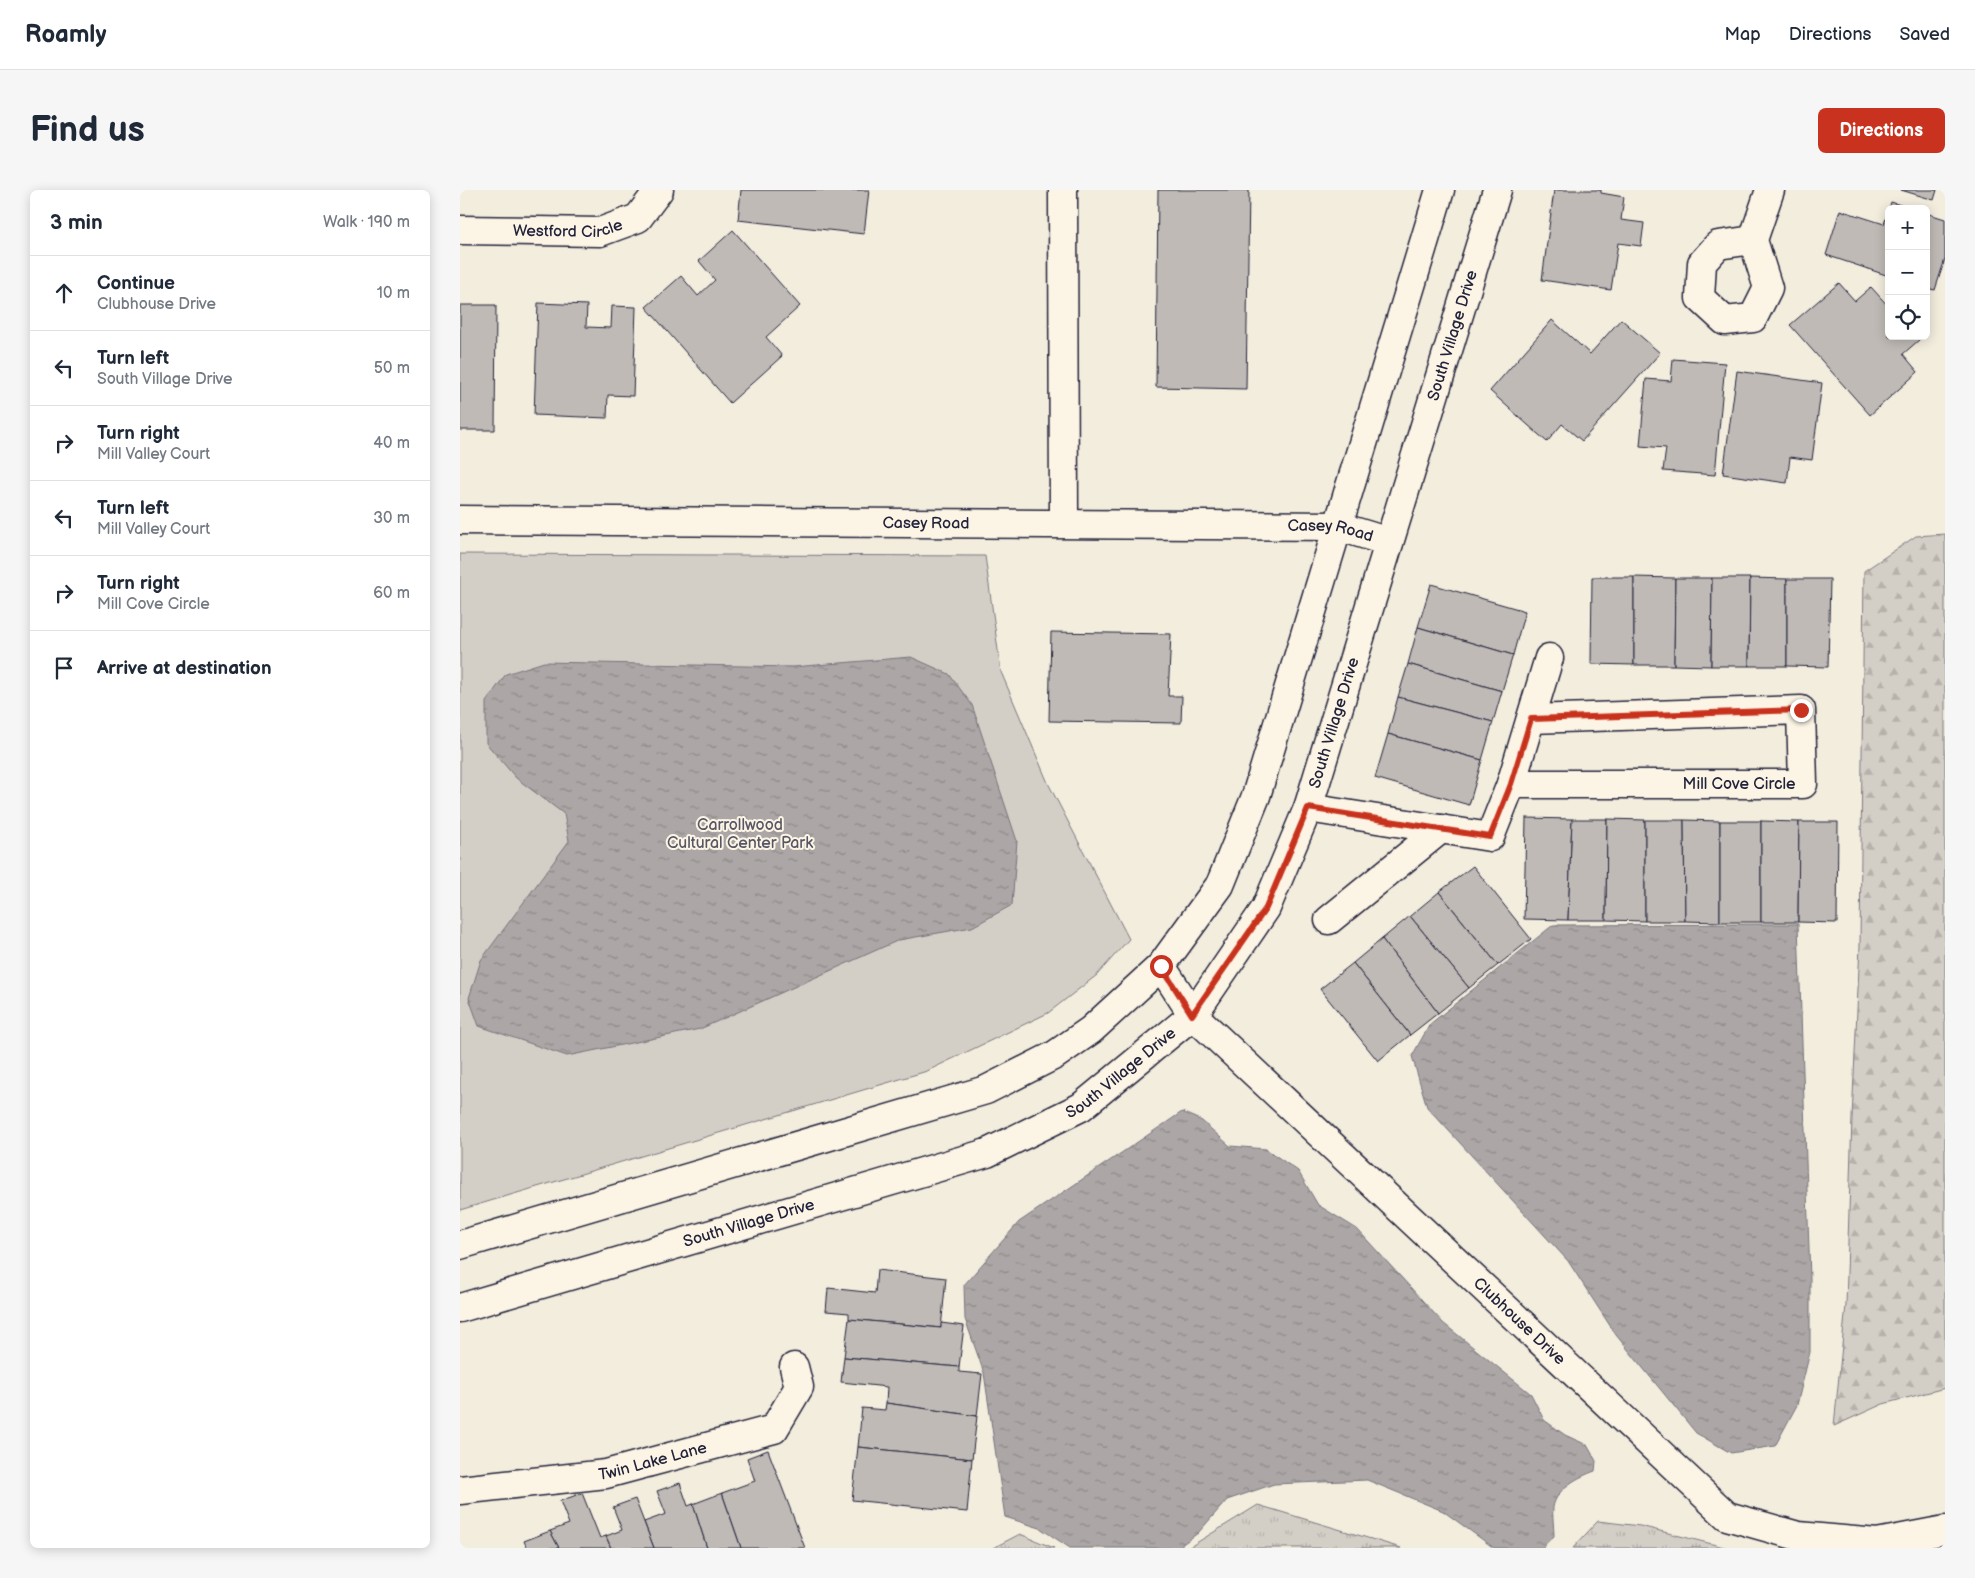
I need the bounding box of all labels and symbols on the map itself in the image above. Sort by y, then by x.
street label: Westford Circle [513,215,626,242]
street label: South Village Drive [1424,267,1482,403]
street label: Casey Road [882,513,970,533]
street label: Casey Road [1287,516,1376,546]
street label: South Village Drive [1305,655,1363,790]
route end [1790,699,1813,722]
street label: Mill Cove Circle [1683,775,1796,794]
park label: Carrollwood Cultural Center Park [667,816,813,853]
route start [1150,955,1173,978]
street label: South Village Drive [1063,1023,1180,1122]
street label: South Village Drive [681,1195,817,1251]
street label: Clubhouse Drive [1469,1274,1570,1369]
street label: Twin Lake Lane [597,1438,709,1484]

